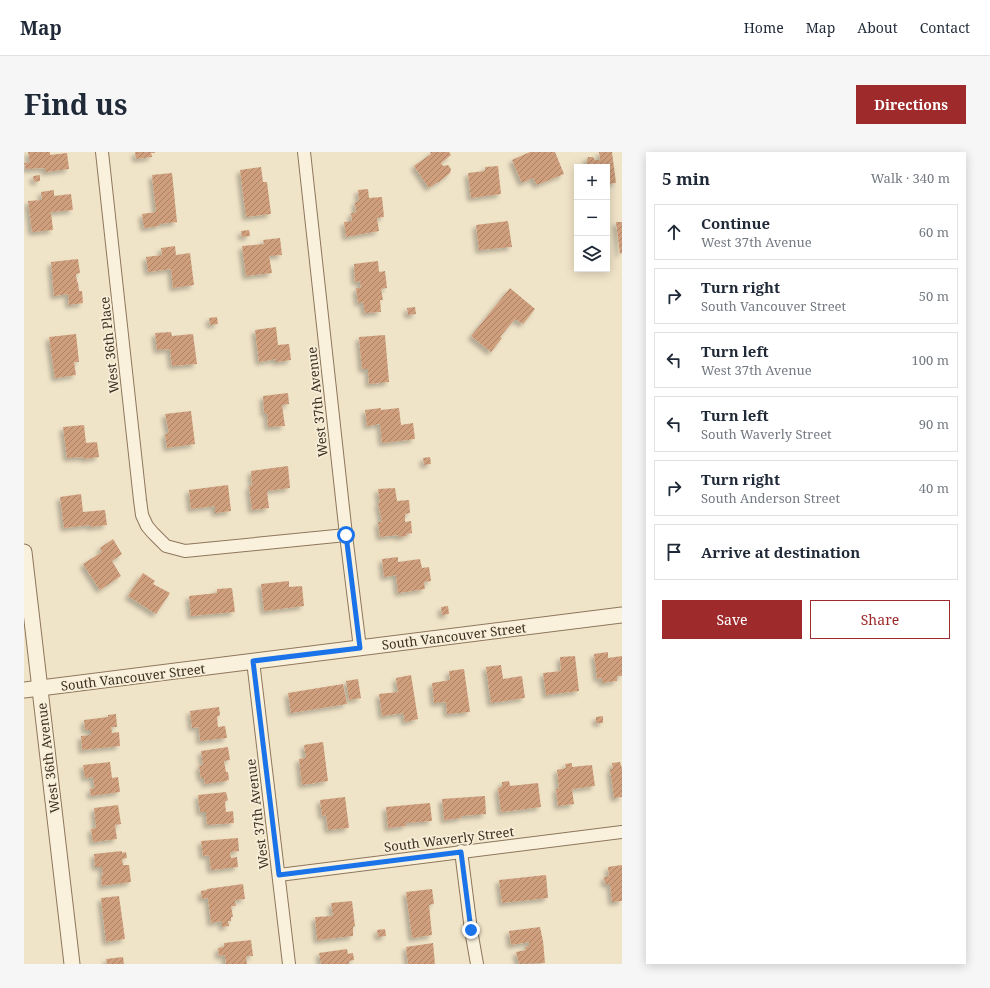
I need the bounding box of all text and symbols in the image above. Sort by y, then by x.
text: Map [20,15,62,41]
text: Home [744,18,784,37]
text: Map [806,18,835,37]
text: About [857,18,898,37]
text: Contact [920,18,970,37]
text: Find us [24,85,128,123]
button: Directions [856,85,966,124]
map controls [574,164,610,272]
button: + [574,164,610,200]
text: 5 min [662,167,710,190]
text: Walk · 340 m [871,169,950,187]
button: − [574,200,610,236]
text: Continue [701,213,770,233]
icon: ahead [663,221,685,243]
text: 60 m [919,223,949,241]
text: West 37th Avenue [701,233,812,251]
button: layers [574,236,610,272]
text: Turn right [701,277,780,297]
icon: right [663,285,685,307]
text: 50 m [919,287,949,305]
street label: West 36th Place [95,296,123,394]
text: South Vancouver Street [701,297,846,315]
text: Turn left [701,341,769,361]
street label: West 37th Avenue [302,346,332,458]
icon: left [663,349,685,371]
text: 100 m [912,351,949,369]
text: West 37th Avenue [701,361,812,379]
text: Turn left [701,405,769,425]
icon: left [663,413,685,435]
text: 90 m [919,415,949,433]
text: South Waverly Street [701,425,832,443]
text: Turn right [701,469,780,489]
icon: right [663,477,685,499]
text: 40 m [919,479,949,497]
text: South Anderson Street [701,489,840,507]
route start [337,526,355,544]
icon: arrive [663,541,685,563]
text: Arrive at destination [701,542,860,562]
button: Save [662,600,802,639]
button: Share [810,600,950,639]
street label: South Vancouver Street [381,618,528,654]
street label: South Vancouver Street [60,659,207,695]
street label: West 36th Avenue [32,702,64,814]
street label: West 37th Avenue [241,758,273,870]
street label: South Waverly Street [383,822,515,856]
route end [462,921,480,939]

